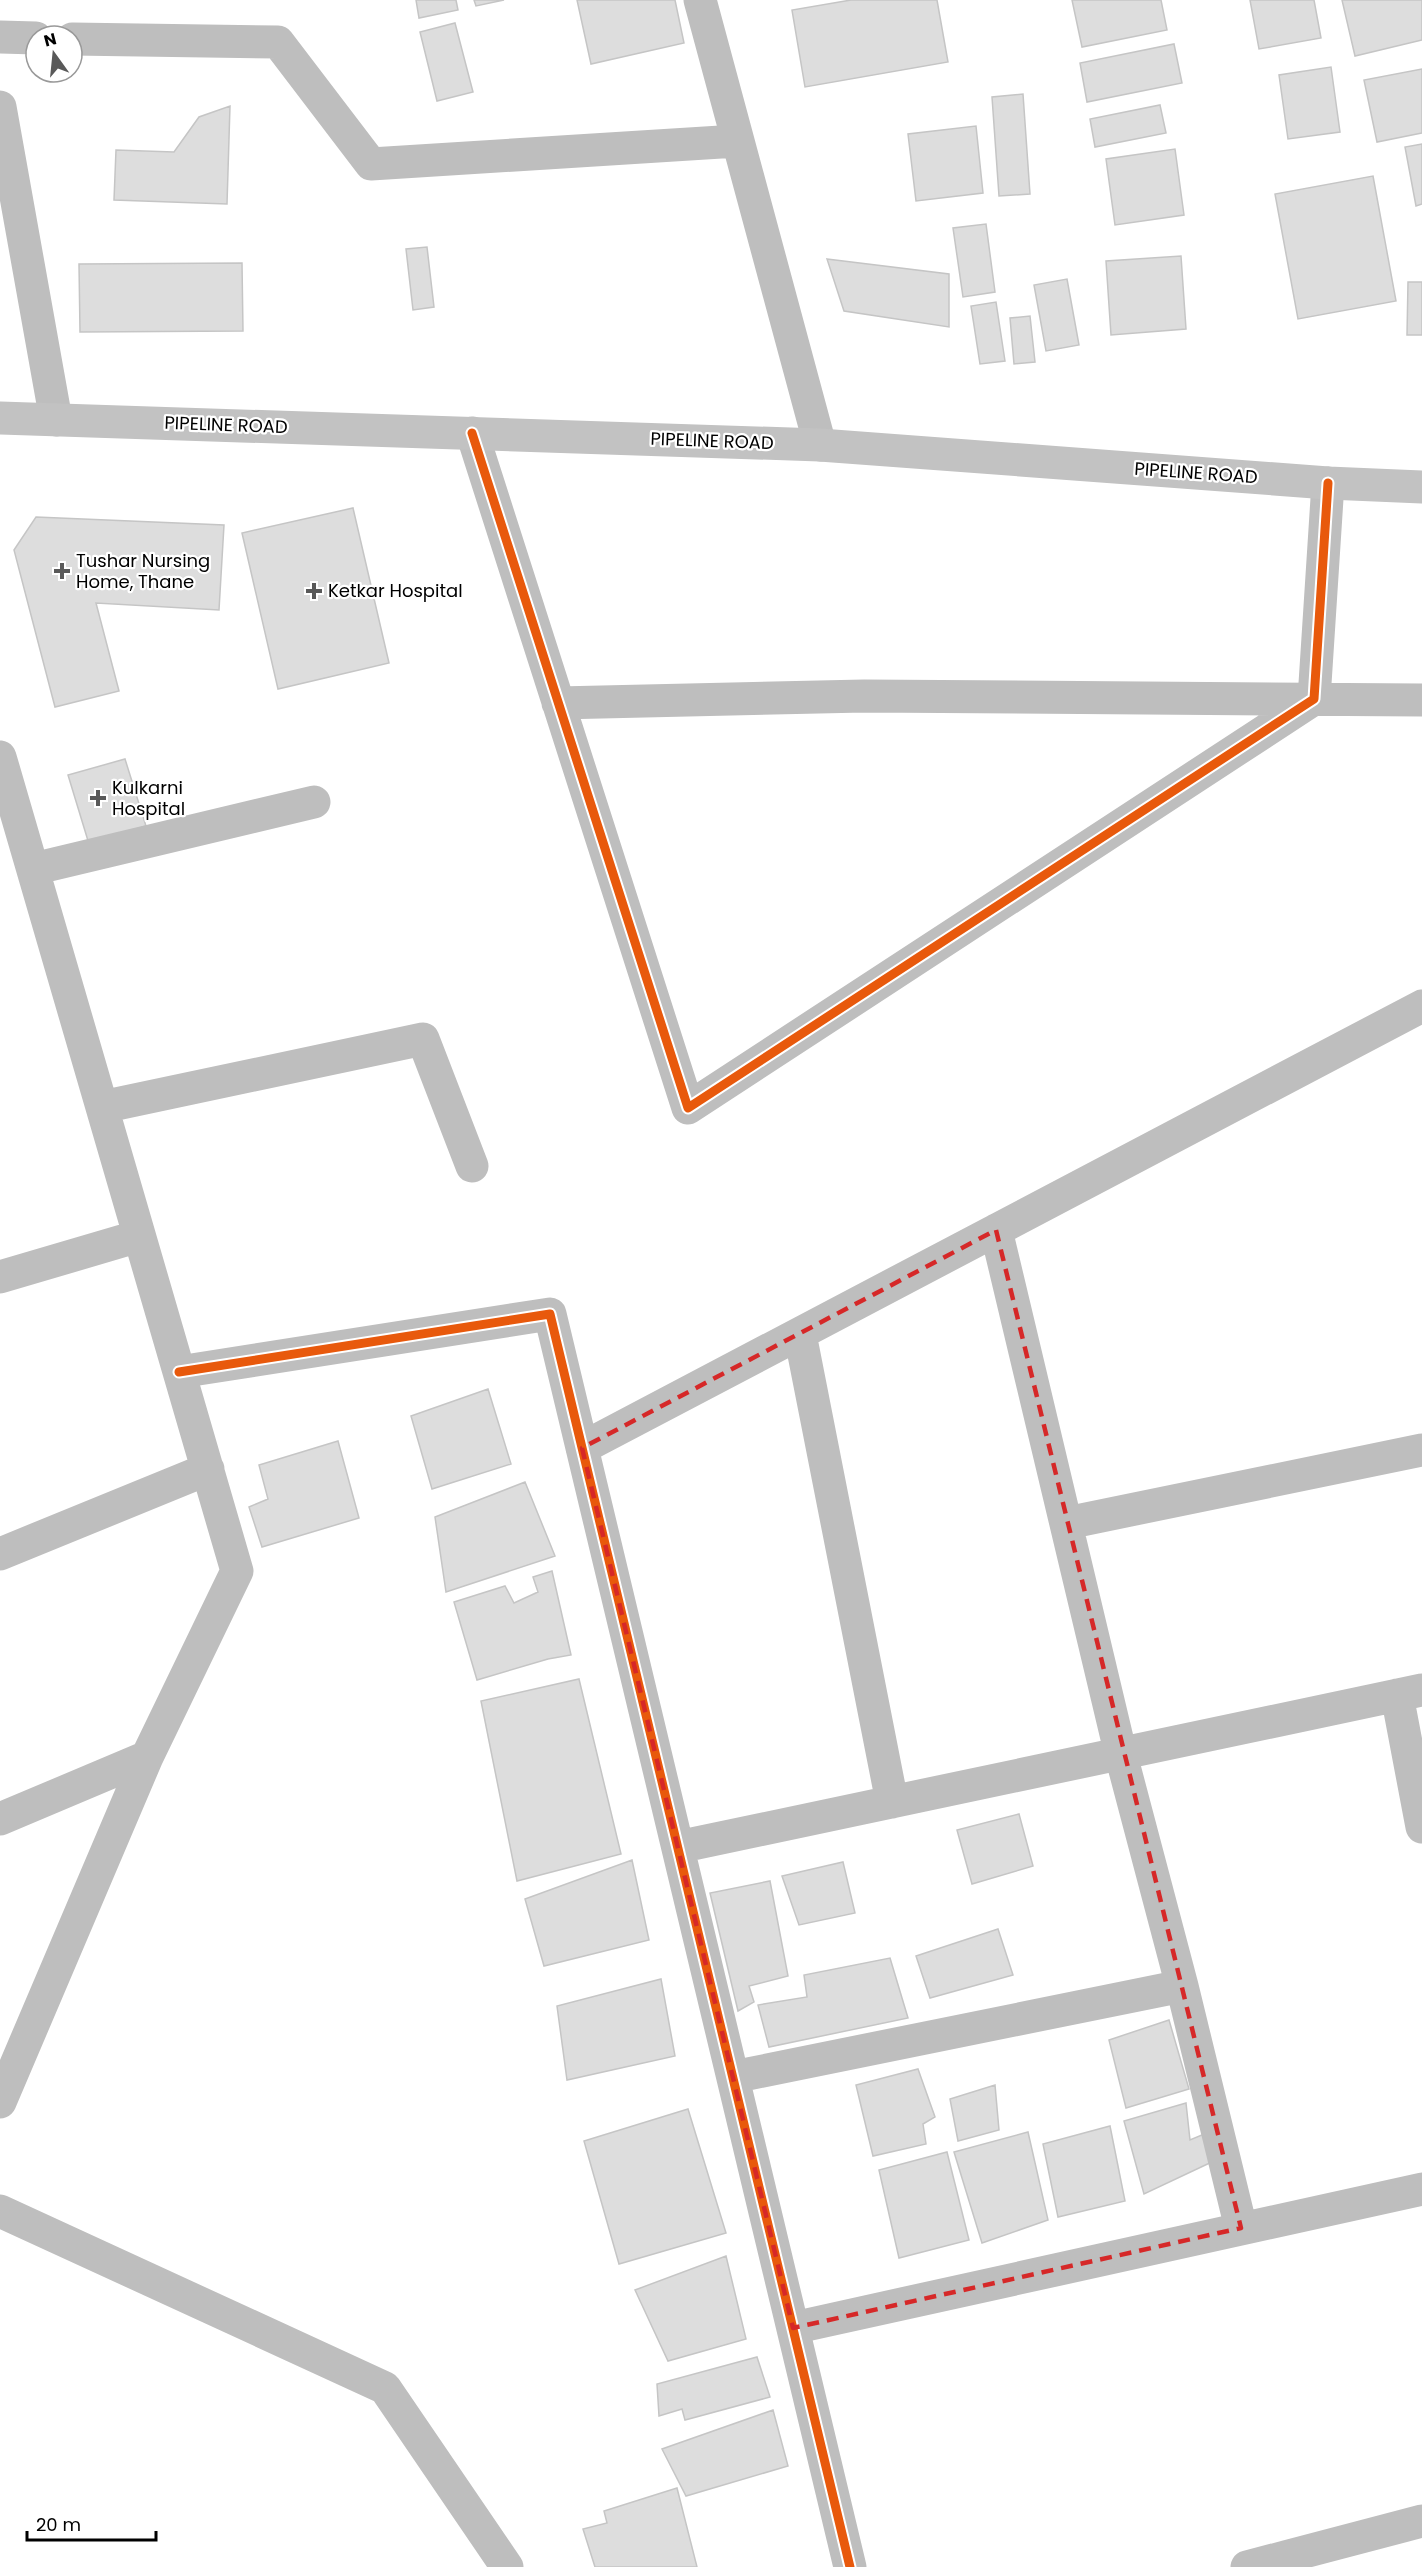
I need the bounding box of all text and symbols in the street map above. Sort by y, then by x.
north arrow [24,24,84,84]
text: N [41,27,59,53]
street label: PIPELINE ROAD [164,410,288,439]
street label: PIPELINE ROAD [650,426,774,455]
street label: PIPELINE ROAD [1134,456,1258,489]
place label: Tushar Nursing Home, Thane [76,548,210,594]
marker: Tushar Nursing Home, Thane [53,562,71,580]
place label: Ketkar Hospital [328,578,463,603]
marker: Ketkar Hospital [305,582,323,600]
place label: Kulkarni Hospital [112,775,185,821]
marker: Kulkarni Hospital [89,789,107,807]
scale bar [27,2504,156,2542]
text: 20 m [36,2512,81,2537]

